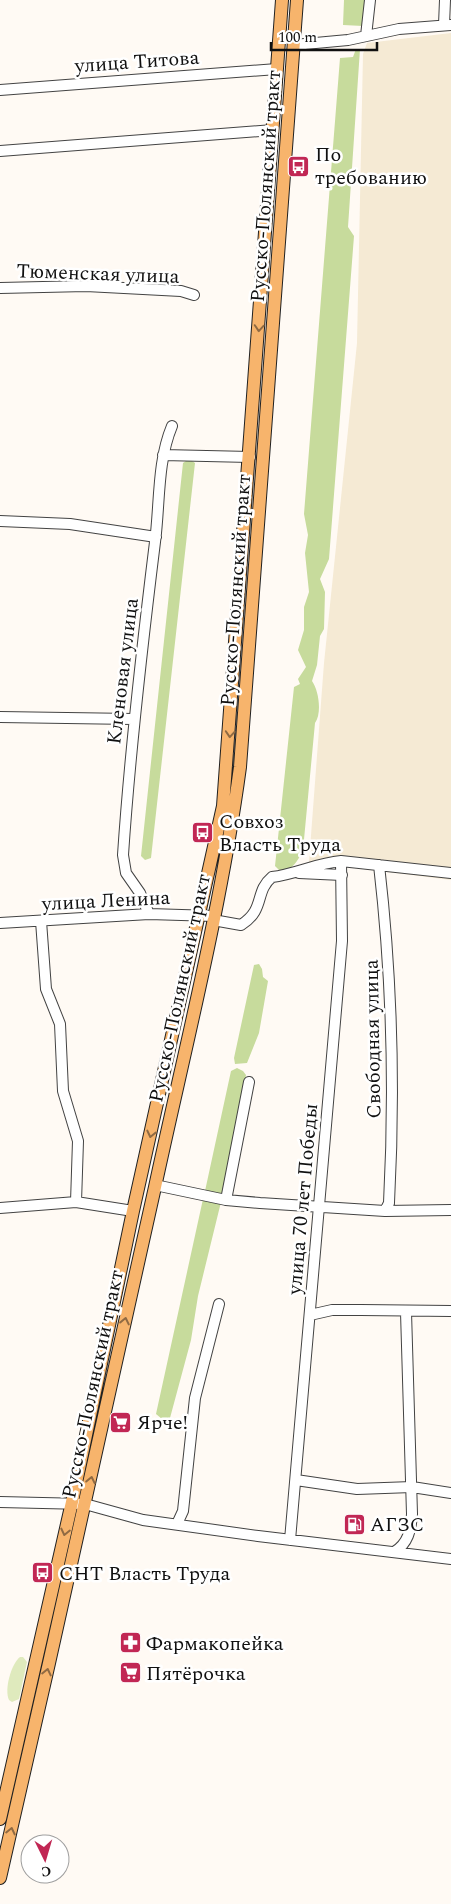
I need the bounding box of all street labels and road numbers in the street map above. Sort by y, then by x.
street label: улица Титова [73,43,201,81]
street label: Русско-Полянский тракт [243,69,289,303]
street label: Тюменская улица [16,256,180,292]
street label: Русско-Полянский тракт [213,473,259,707]
street label: Кленовая улица [99,596,147,746]
street label: Русско-Полянский тракт [141,871,219,1105]
street label: улица Ленина [40,883,171,919]
street label: Свободная улица [357,959,389,1119]
street label: улица 70 лет Победы [280,1102,326,1297]
street label: Русско-Полянский тракт [54,1267,132,1501]

